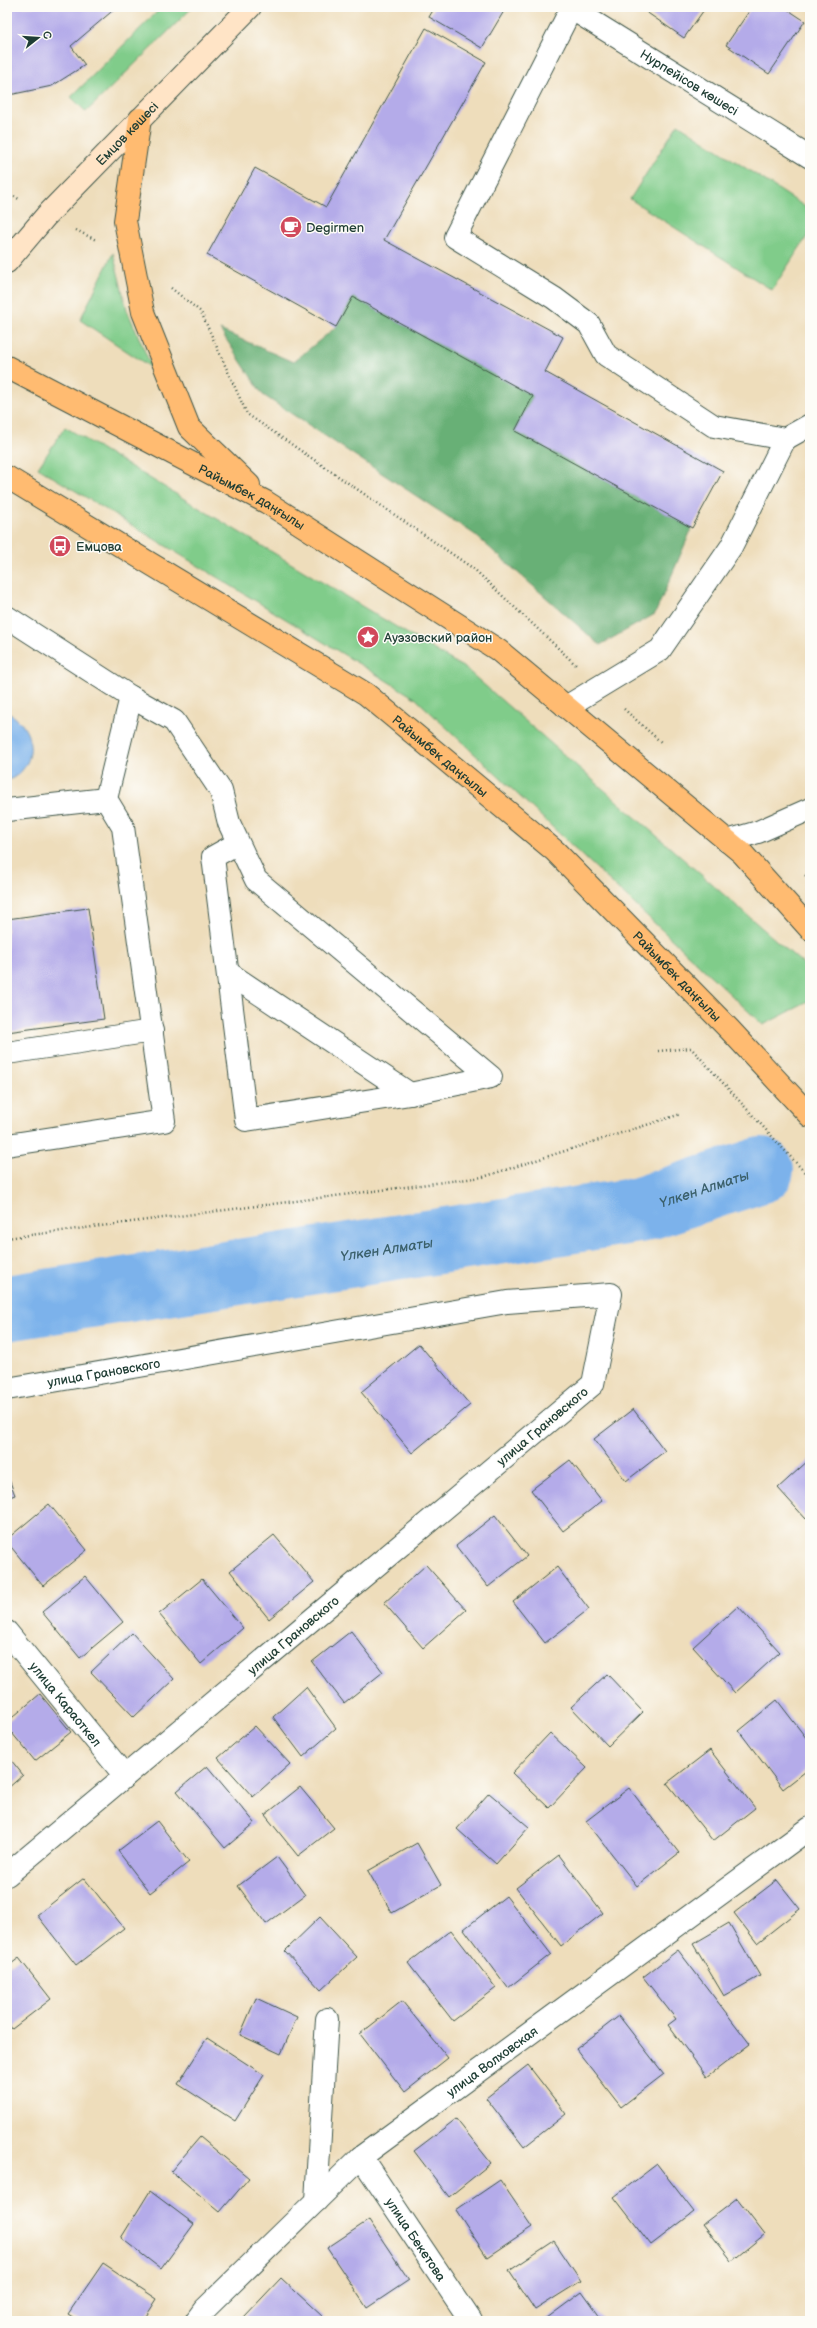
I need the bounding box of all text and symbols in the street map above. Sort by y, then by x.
north arrow [18,18,58,58]
text: С [40,30,55,41]
street label: Нурпейісов көшесі [637,46,741,119]
street label: Емцов көшесі [93,99,162,169]
cafe icon: Degirmen [278,214,304,240]
place label: Degirmen [306,220,364,236]
street label: Райымбек даңғылы [195,461,308,534]
bus stop icon: Емцова [47,533,73,559]
place label: Емцова [76,539,122,555]
place icon: Ауэзовский район [355,624,381,650]
place label: Ауэзовский район [383,630,492,646]
street label: Райымбек даңғылы [388,712,491,801]
street label: Райымбек даңғылы [629,928,724,1025]
water label: Үлкен Алматы [657,1166,751,1212]
water label: Үлкен Алматы [339,1234,434,1265]
street label: улица Грановского [46,1355,162,1391]
street label: улица Грановского [494,1384,592,1470]
street label: улица Грановского [245,1593,343,1679]
street label: улица Караоткел [26,1659,105,1750]
street label: улица Волховская [444,2023,541,2101]
street label: улица Бекетова [382,2195,449,2285]

